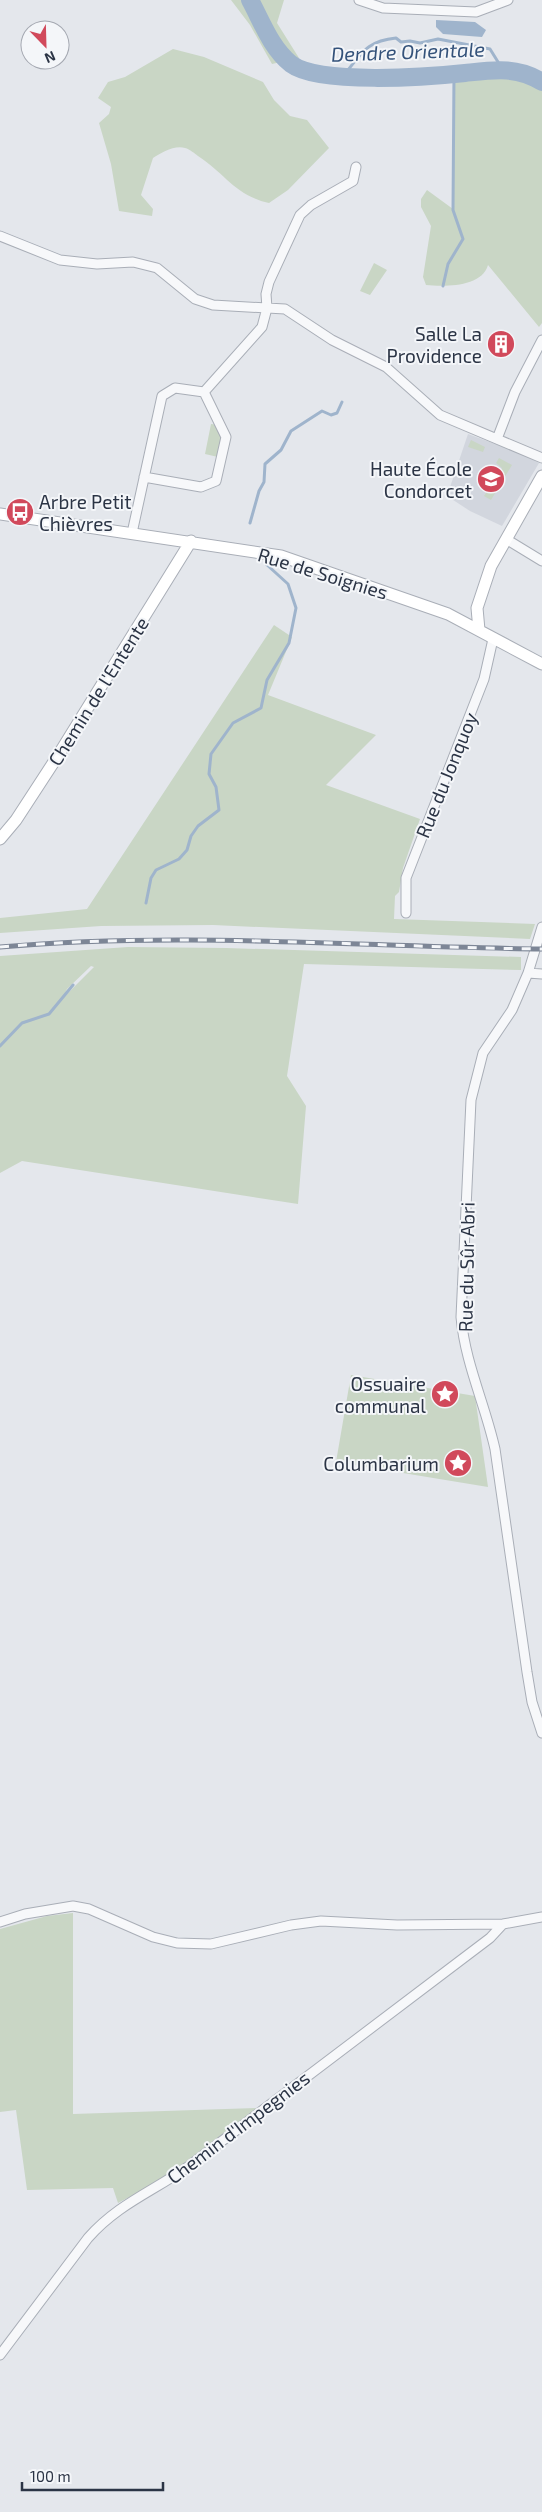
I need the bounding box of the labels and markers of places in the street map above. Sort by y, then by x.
place label: Salle La Providence [386,322,482,367]
building icon: Salle La Providence [486,329,516,359]
place label: Haute École Condorcet [370,457,472,502]
school or university icon: Haute École Condorcet [476,464,506,494]
place label: Arbre Petit Chièvres [39,490,132,535]
bus stop icon: Arbre Petit Chièvres [5,497,35,527]
place label: Ossuaire communal [335,1372,426,1417]
place icon: Ossuaire communal [430,1379,460,1409]
place icon: Columbarium [443,1448,473,1478]
place label: Columbarium [323,1452,439,1475]

